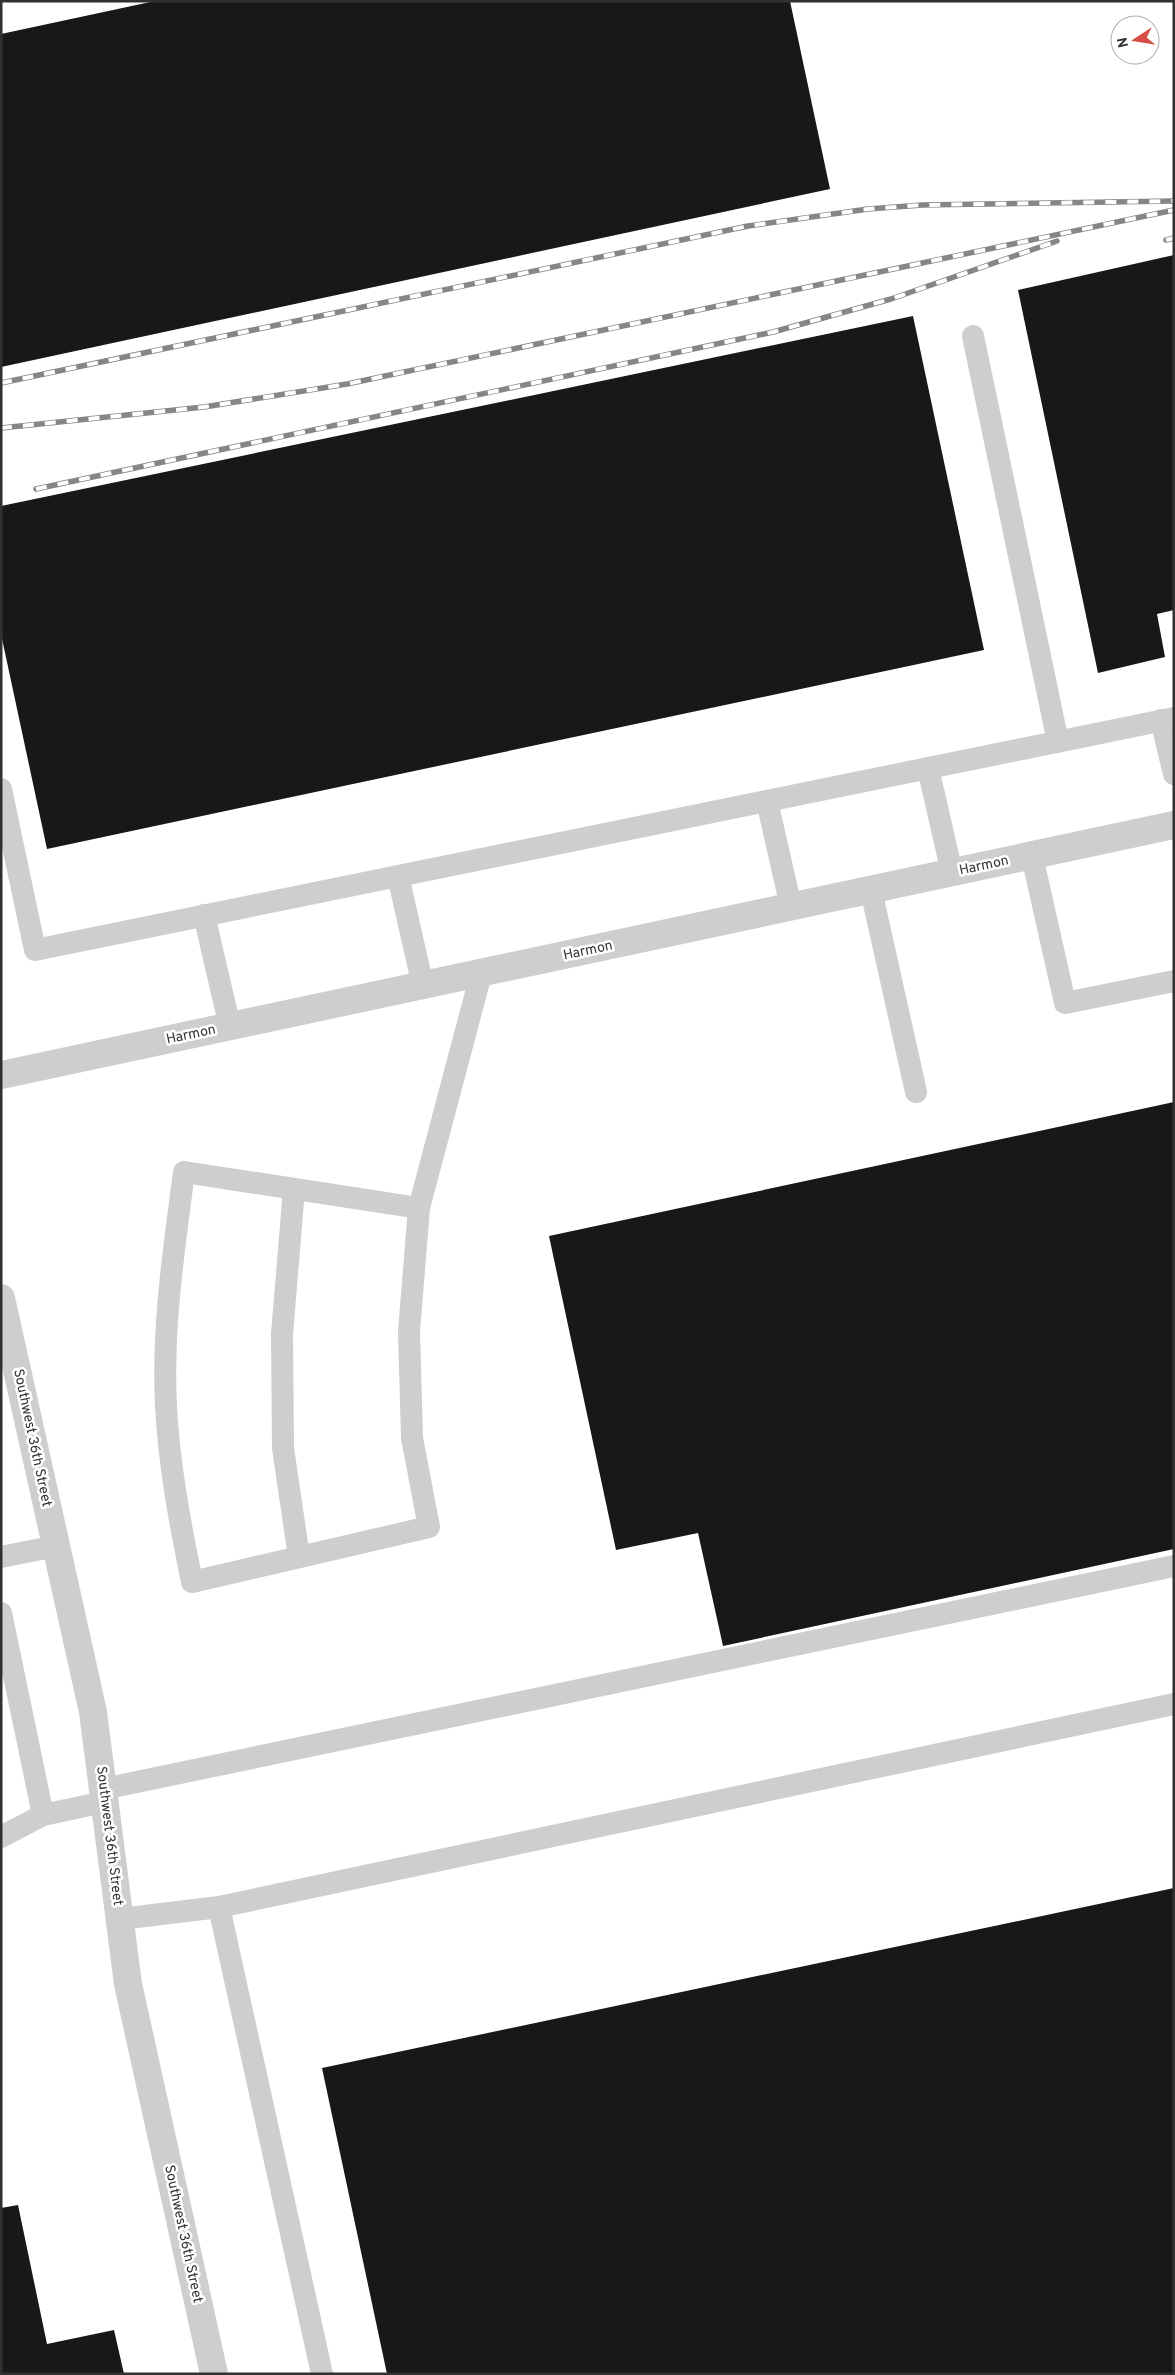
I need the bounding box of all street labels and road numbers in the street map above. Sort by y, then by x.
street label: Harmon [958,852,1010,880]
street label: Harmon [562,937,614,965]
street label: Harmon [165,1021,217,1049]
street label: Southwest 36th Street [9,1368,55,1508]
street label: Southwest 36th Street [92,1765,126,1907]
street label: Southwest 36th Street [160,2164,206,2304]

